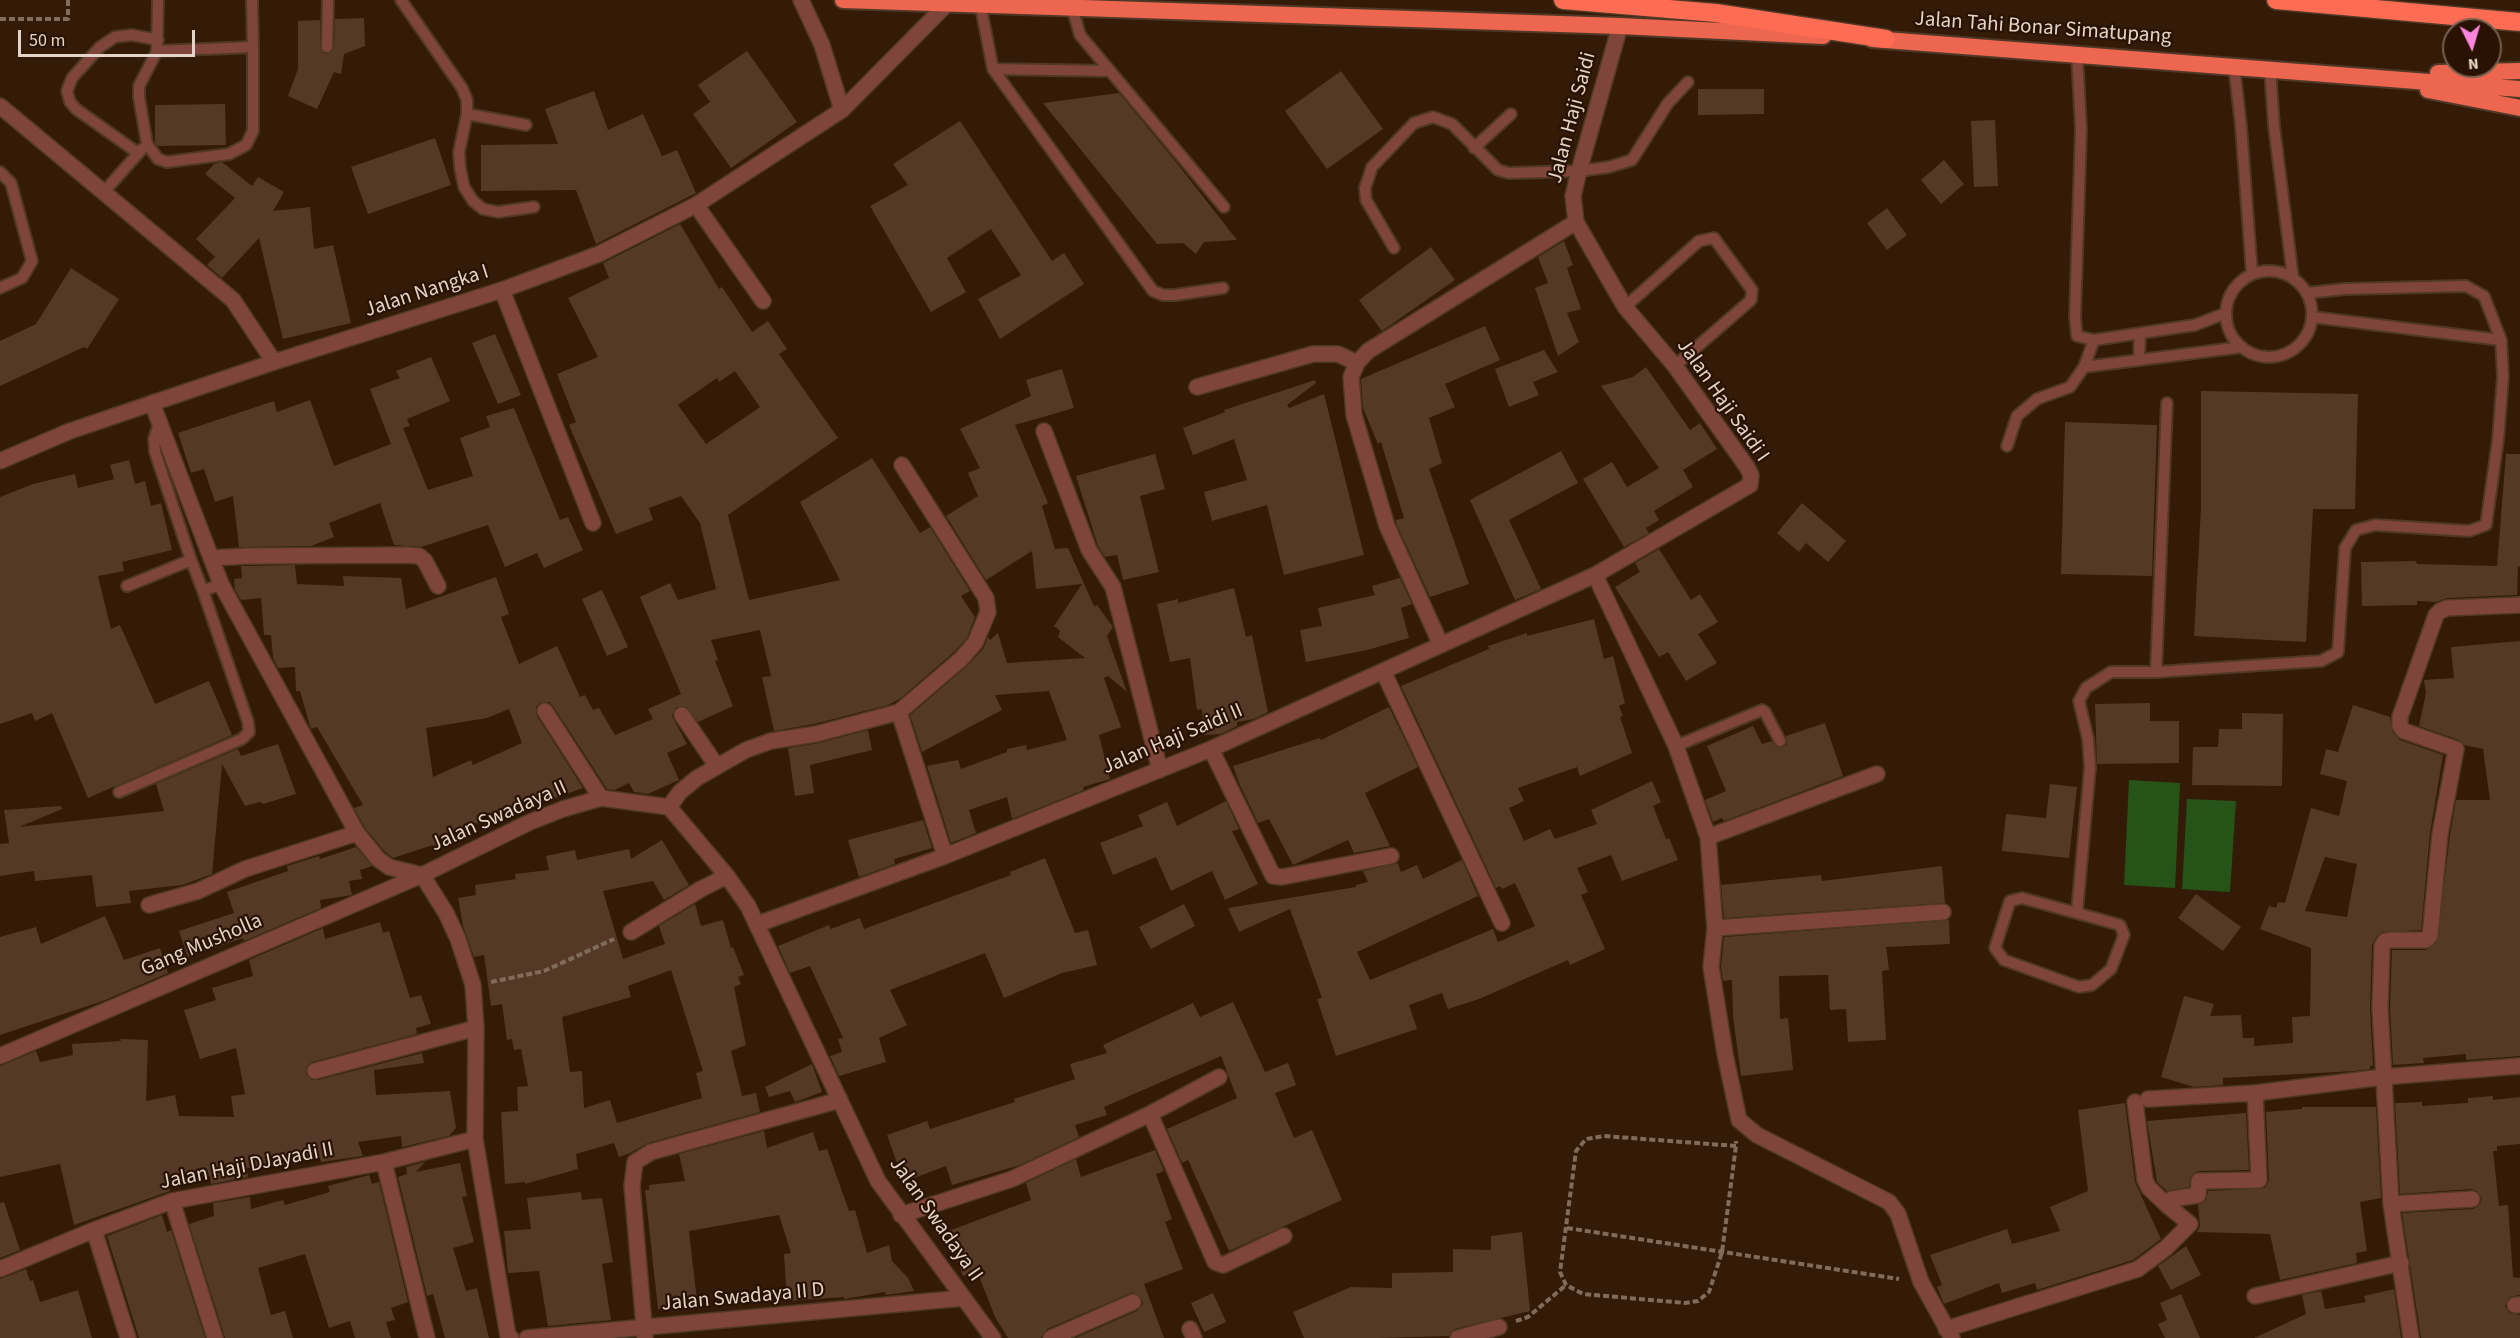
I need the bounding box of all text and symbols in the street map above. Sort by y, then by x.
street label: Jalan Tahi Bonar Simatupang [1914,7,2172,51]
scale bar [21,18,198,56]
north arrow [2442,18,2502,78]
text: 50 m [29,28,65,53]
street label: Jalan Haji Saidi [1543,50,1603,186]
text: N [2467,53,2480,75]
street label: Jalan Nangka I [362,260,492,324]
street label: Jalan Haji Saidi I [1670,335,1774,467]
street label: Jalan Haji Saidi II [1099,699,1247,781]
street label: Jalan Swadaya II [427,776,571,858]
street label: Gang Musholla [138,909,266,983]
street label: Jalan Haji DJayadi II [158,1138,336,1196]
street label: Jalan Swadaya II [883,1153,987,1287]
street label: Jalan Swadaya II D [660,1278,826,1318]

